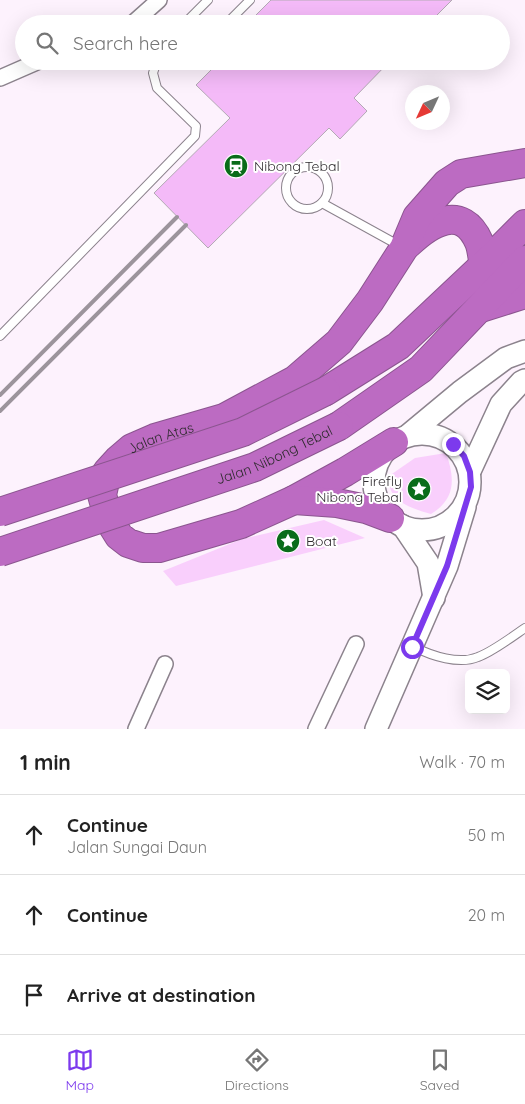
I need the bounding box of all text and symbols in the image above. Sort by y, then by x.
search box [15,15,510,70]
icon: search [33,29,61,57]
text: Search here [73,31,178,55]
north arrow [405,85,450,130]
station icon: Nibong Tebal [223,153,249,179]
place label: Nibong Tebal [254,157,340,175]
street label: Jalan Atas [123,418,196,457]
street label: Jalan Nibong Tebal [214,422,335,488]
route end [442,433,465,456]
place label: Firefly Nibong Tebal [316,472,402,506]
place icon: Firefly Nibong Tebal [406,476,432,502]
place icon: Boat [275,528,301,554]
place label: Boat [306,532,337,550]
route start [401,636,424,659]
map controls [465,669,510,714]
button: layers [465,669,510,714]
text: 1 min [20,749,71,775]
text: Walk · 70 m [419,752,505,772]
text: Continue [67,813,148,837]
icon: ahead [20,821,48,849]
text: 50 m [468,825,505,845]
text: Jalan Sungai Daun [67,837,207,857]
icon: ahead [20,901,48,929]
text: Continue [67,903,148,927]
text: 20 m [468,905,505,925]
icon: arrive [20,981,48,1009]
text: Arrive at destination [67,983,256,1007]
tab: Map [65,1046,94,1094]
tab: Directions [225,1046,289,1094]
tab: Saved [420,1046,460,1094]

